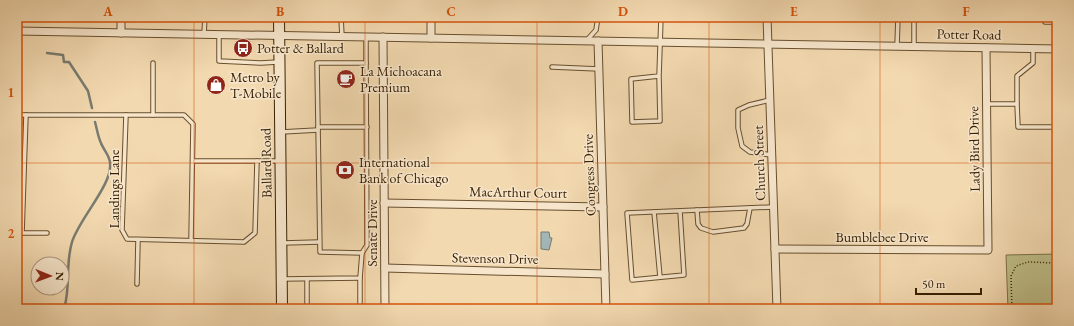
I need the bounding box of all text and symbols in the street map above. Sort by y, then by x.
text: A [102,3,113,20]
text: B [276,3,284,20]
text: C [446,3,456,20]
text: D [618,3,628,20]
text: E [790,3,798,20]
text: F [962,3,970,20]
street label: Potter Road [936,24,1003,44]
bus stop icon: Potter & Ballard [232,37,254,59]
place label: Potter & Ballard [257,39,345,57]
place label: La Michoacana Premium [360,62,442,96]
place label: Metro by T-Mobile [230,68,282,102]
cafe icon: La Michoacana Premium [335,68,357,90]
shop icon: Metro by T-Mobile [205,74,227,96]
text: 1 [8,84,15,101]
street label: Lady Bird Drive [964,105,984,192]
street label: Church Street [749,124,769,201]
street label: Ballard Road [256,127,276,198]
street label: Congress Drive [579,133,599,216]
street label: Landings Lane [105,149,123,229]
place label: International Bank of Chicago [359,153,448,187]
bank icon: International Bank of Chicago [334,159,356,181]
street label: MacArthur Court [469,182,568,202]
street label: Senate Drive [363,199,381,267]
text: 2 [8,225,15,242]
street label: Bumblebee Drive [835,228,929,246]
street label: Stevenson Drive [452,248,539,268]
north arrow [30,256,70,296]
scale bar [916,270,981,296]
text: N [53,272,67,281]
text: 50 m [922,276,946,292]

